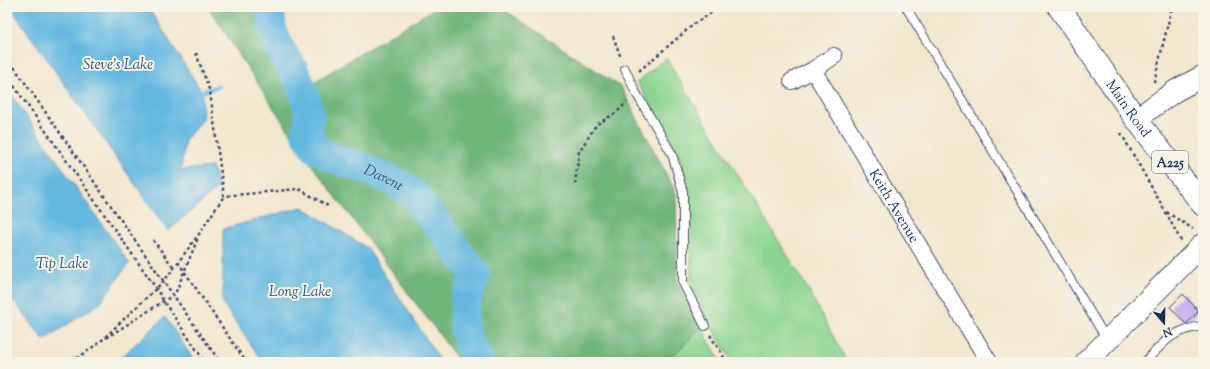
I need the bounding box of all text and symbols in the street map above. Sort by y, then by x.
water label: Steve's Lake [83,55,153,76]
street label: Main Road [1100,77,1155,142]
road number: A225 [1152,151,1188,173]
water label: Darent [360,160,407,197]
street label: Keith Avenue [863,166,923,247]
water label: Tip Lake [36,254,88,275]
water label: Long Lake [269,282,331,303]
north arrow [1144,303,1184,343]
text: N [1160,322,1175,341]

